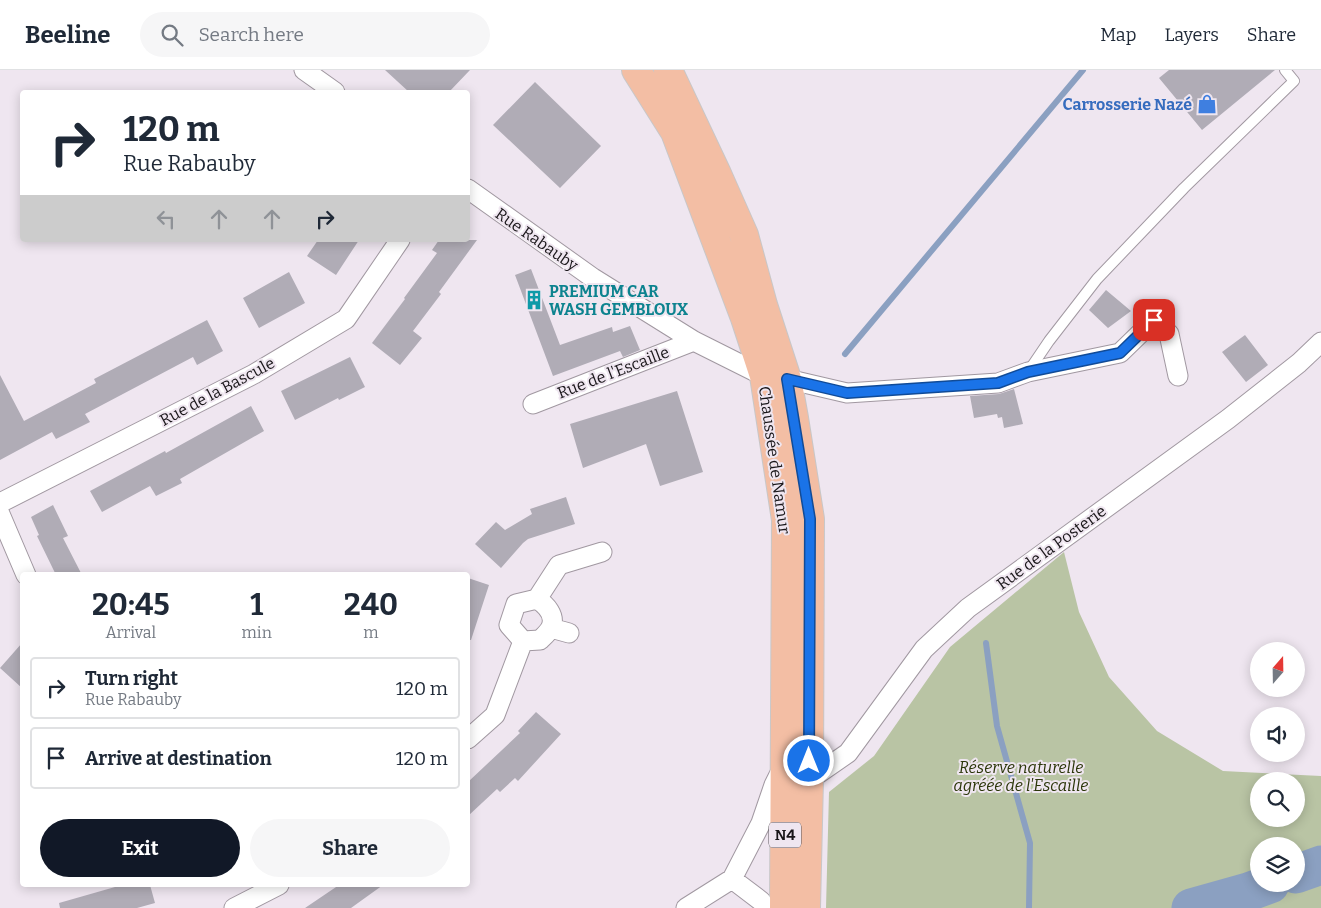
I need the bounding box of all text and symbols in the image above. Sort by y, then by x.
search box [140,12,490,57]
text: Beeline [25,21,110,49]
icon: search [158,21,186,49]
text: Search here [198,23,304,46]
text: Map [1100,24,1136,46]
text: Layers [1164,24,1219,46]
text: Share [1247,24,1296,46]
shop icon: Carrosserie Nazé [1196,93,1218,115]
place label: Carrosserie Nazé [1063,95,1192,114]
text: 120 m [123,108,220,150]
icon: right [40,110,105,175]
text: Rue Rabauby [123,150,256,177]
street label: Rue Rabauby [492,204,582,275]
icon: left [152,205,180,233]
icon: ahead [205,205,233,233]
icon: ahead [258,205,286,233]
icon: right [311,205,339,233]
place label: PREMIUM CAR WASH GEMBLOUX [549,282,689,319]
building icon: PREMIUM CAR WASH GEMBLOUX [523,289,545,311]
pin [1133,299,1175,341]
icon: arrive [1140,306,1168,334]
street label: Rue de l'Escaille [555,342,672,403]
street label: Rue de la Bascule [156,353,278,430]
street label: Chaussée de Namur [755,385,794,535]
street label: Rue de la Posterie [993,501,1110,594]
text: 20:45 [92,587,170,623]
text: 1 [250,587,263,623]
text: 240 [344,587,398,623]
text: Arrival [105,623,156,642]
text: min [242,623,272,642]
text: m [363,623,378,642]
north arrow [1250,642,1305,698]
map controls [1250,642,1305,892]
text: Turn right [85,667,178,690]
icon: right [42,674,70,702]
text: 120 m [396,677,448,700]
text: Rue Rabauby [85,690,182,709]
button: sound [1250,707,1305,762]
position arrow [782,734,834,786]
icon: arrive [42,744,70,772]
text: Arrive at destination [85,747,272,770]
text: 120 m [396,747,448,770]
park label: Réserve naturelle agréée de l'Escaille [954,758,1088,795]
button: search [1250,772,1305,827]
button: Exit [40,819,240,877]
button: Share [250,819,450,877]
road number: N4 [769,822,801,848]
button: layers [1250,837,1305,892]

